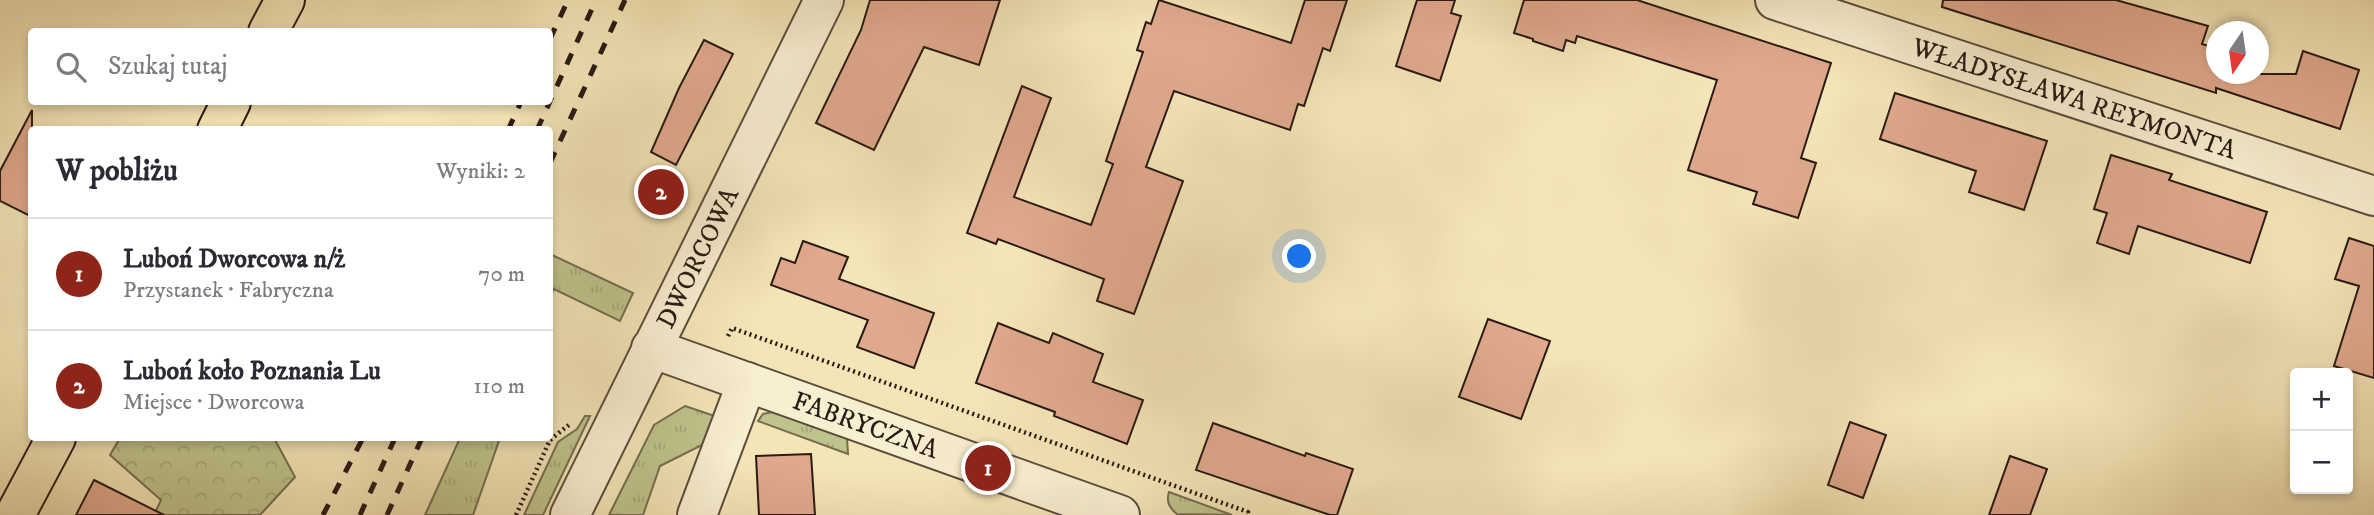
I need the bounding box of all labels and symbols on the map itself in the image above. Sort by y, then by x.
north arrow [2206,21,2269,84]
street label: WŁADYSŁAWA REYMONTA [1907,31,2241,168]
pin: 2 [638,166,684,218]
street label: DWORCOWA [650,182,747,334]
your location [1282,239,1316,273]
street label: FABRYCZNA [788,385,943,467]
pin: 1 [965,442,1011,494]

